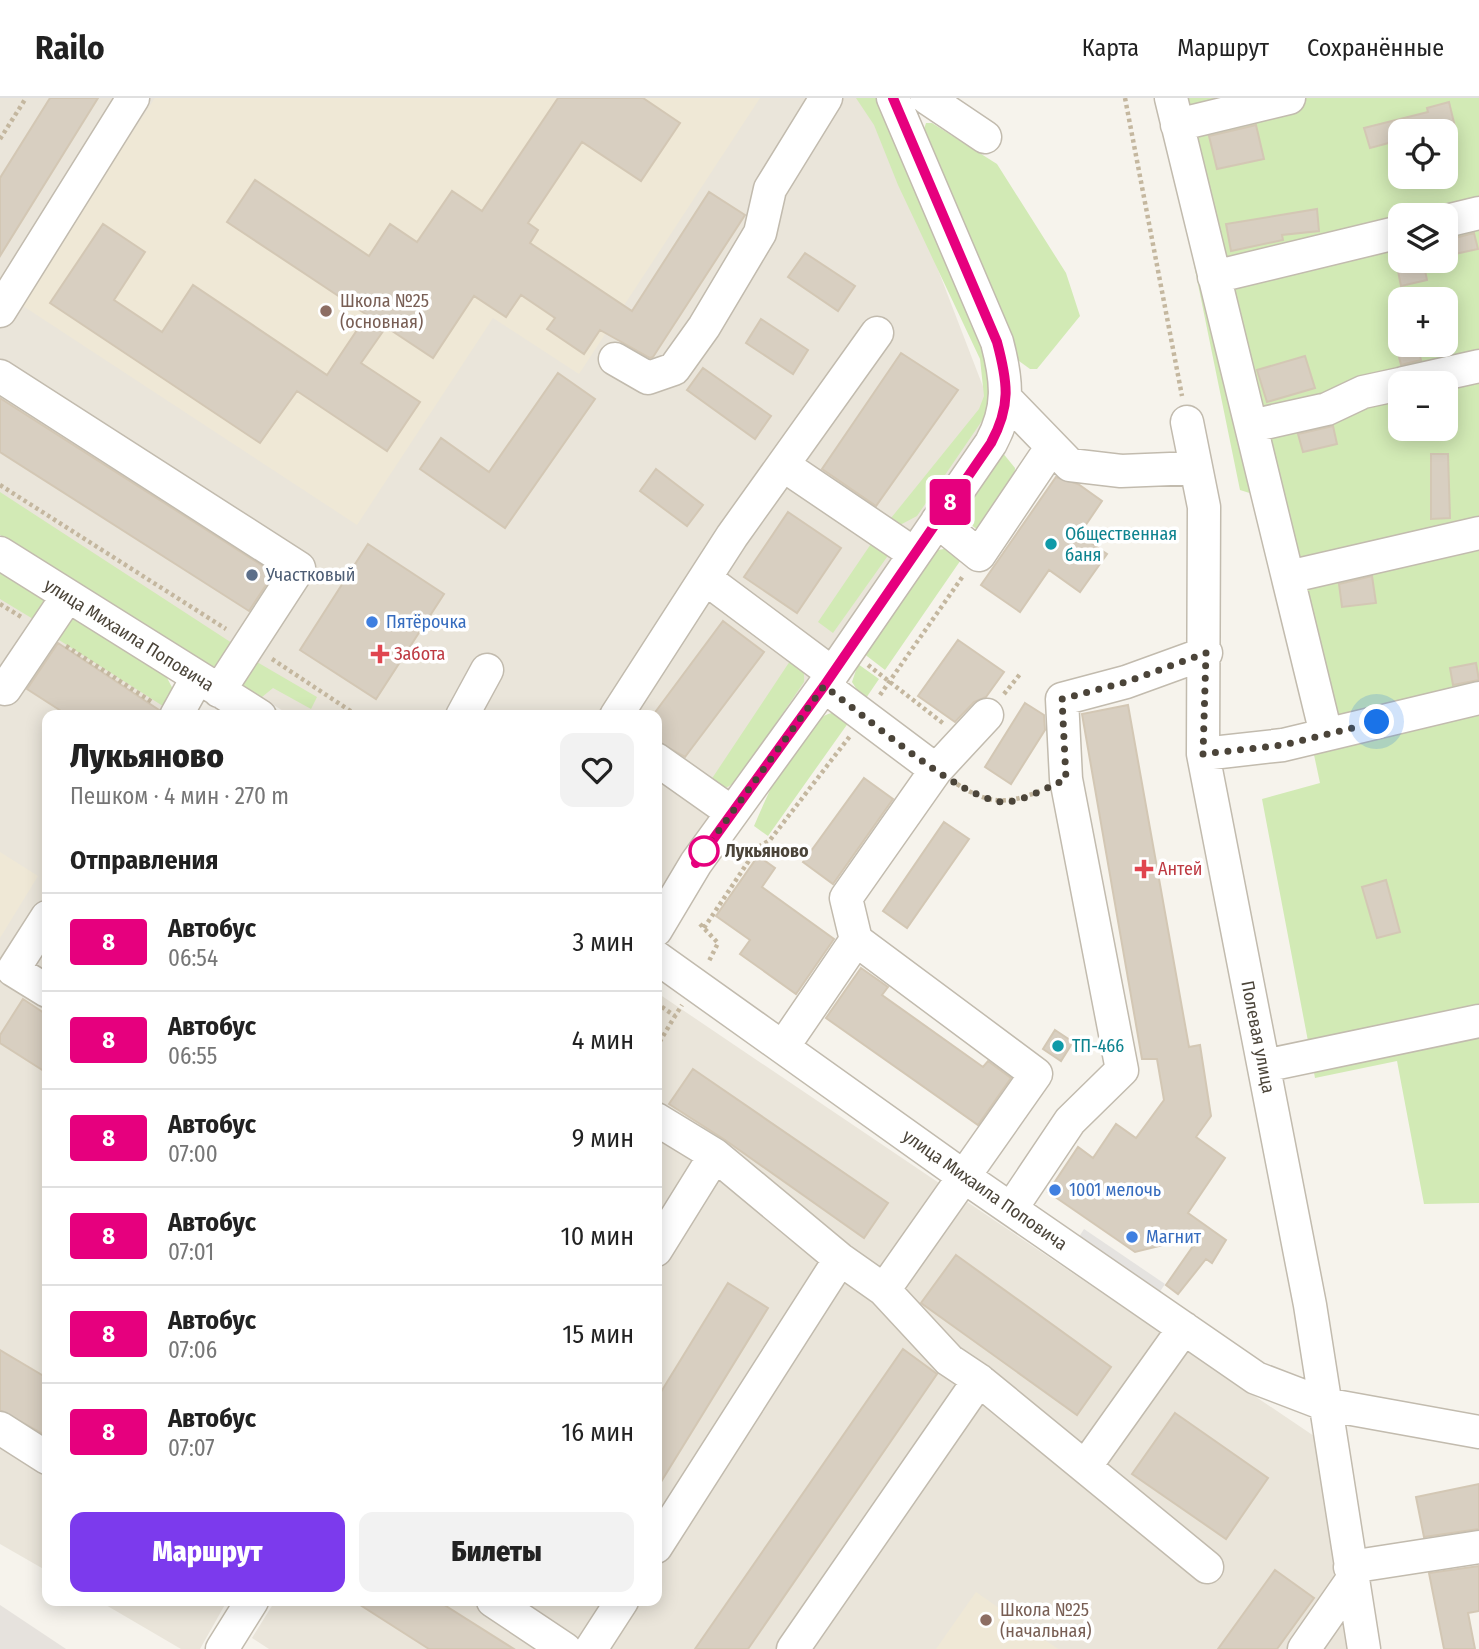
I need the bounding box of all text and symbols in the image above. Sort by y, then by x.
text: Railo [35,28,105,68]
text: Карта [1082,34,1139,62]
text: Маршрут [1177,34,1269,62]
text: Сохранённые [1307,34,1444,62]
map controls [1388,119,1458,441]
button: locate [1388,119,1458,189]
button: layers [1388,203,1458,273]
button: + [1388,287,1458,357]
place label: Школа №25 (основная) [340,290,429,333]
marker: Школа №25 (основная) [318,303,334,319]
button: − [1388,371,1458,441]
line badge: 8 [927,479,973,525]
text: 8 [944,488,956,516]
place label: Общественная баня [1065,523,1177,566]
marker: Общественная баня [1043,536,1059,552]
place label: Участковый [265,564,355,586]
marker: Участковый [244,567,260,583]
street label: улица Михаила Поповича [40,574,218,696]
place label: Пятёрочка [386,611,467,633]
marker: Пятёрочка [364,614,380,630]
place label: Забота [394,643,445,665]
marker: Забота [372,646,388,662]
your location [1359,704,1394,739]
button: heart [560,733,634,807]
text: Лукьяново [70,736,224,776]
text: Пешком · 4 мин · 270 m [70,782,289,810]
marker: Лукьяново [689,836,719,866]
place label: Лукьяново [725,840,809,862]
text: Отправления [70,845,219,876]
place label: Антей [1158,858,1202,880]
marker: Антей [1136,861,1152,877]
text: Автобус [168,913,256,944]
text: 3 мин [573,927,634,958]
text: 8 [102,928,115,956]
text: 06:54 [168,944,218,972]
street label: Полевая улица [1236,979,1280,1095]
text: Автобус [168,1011,256,1042]
text: 4 мин [572,1025,634,1056]
text: 8 [102,1026,115,1054]
place label: ТП-466 [1072,1035,1124,1057]
marker: ТП-466 [1050,1038,1066,1054]
text: 06:55 [168,1042,217,1070]
text: Автобус [168,1109,256,1140]
text: 9 мин [572,1123,634,1154]
text: 8 [102,1124,115,1152]
street label: улица Михаила Поповича [898,1125,1072,1255]
text: 07:00 [168,1140,218,1168]
place label: 1001 мелочь [1069,1179,1161,1201]
marker: 1001 мелочь [1047,1182,1063,1198]
text: Автобус [168,1207,256,1238]
text: 10 мин [561,1221,634,1252]
text: 8 [102,1222,115,1250]
place label: Магнит [1146,1226,1202,1248]
marker: Магнит [1124,1229,1140,1245]
text: 07:01 [168,1238,214,1266]
text: Автобус [168,1305,256,1336]
text: 15 мин [562,1319,634,1350]
text: 8 [102,1320,115,1348]
text: 07:06 [168,1336,217,1364]
text: Автобус [168,1403,256,1434]
text: 16 мин [561,1417,634,1448]
text: 8 [102,1418,115,1446]
text: 07:07 [168,1434,215,1462]
button: Маршрут [70,1512,345,1592]
button: Билеты [359,1512,634,1592]
place label: Школа №25 (начальная) [1000,1599,1092,1642]
marker: Школа №25 (начальная) [978,1612,994,1628]

